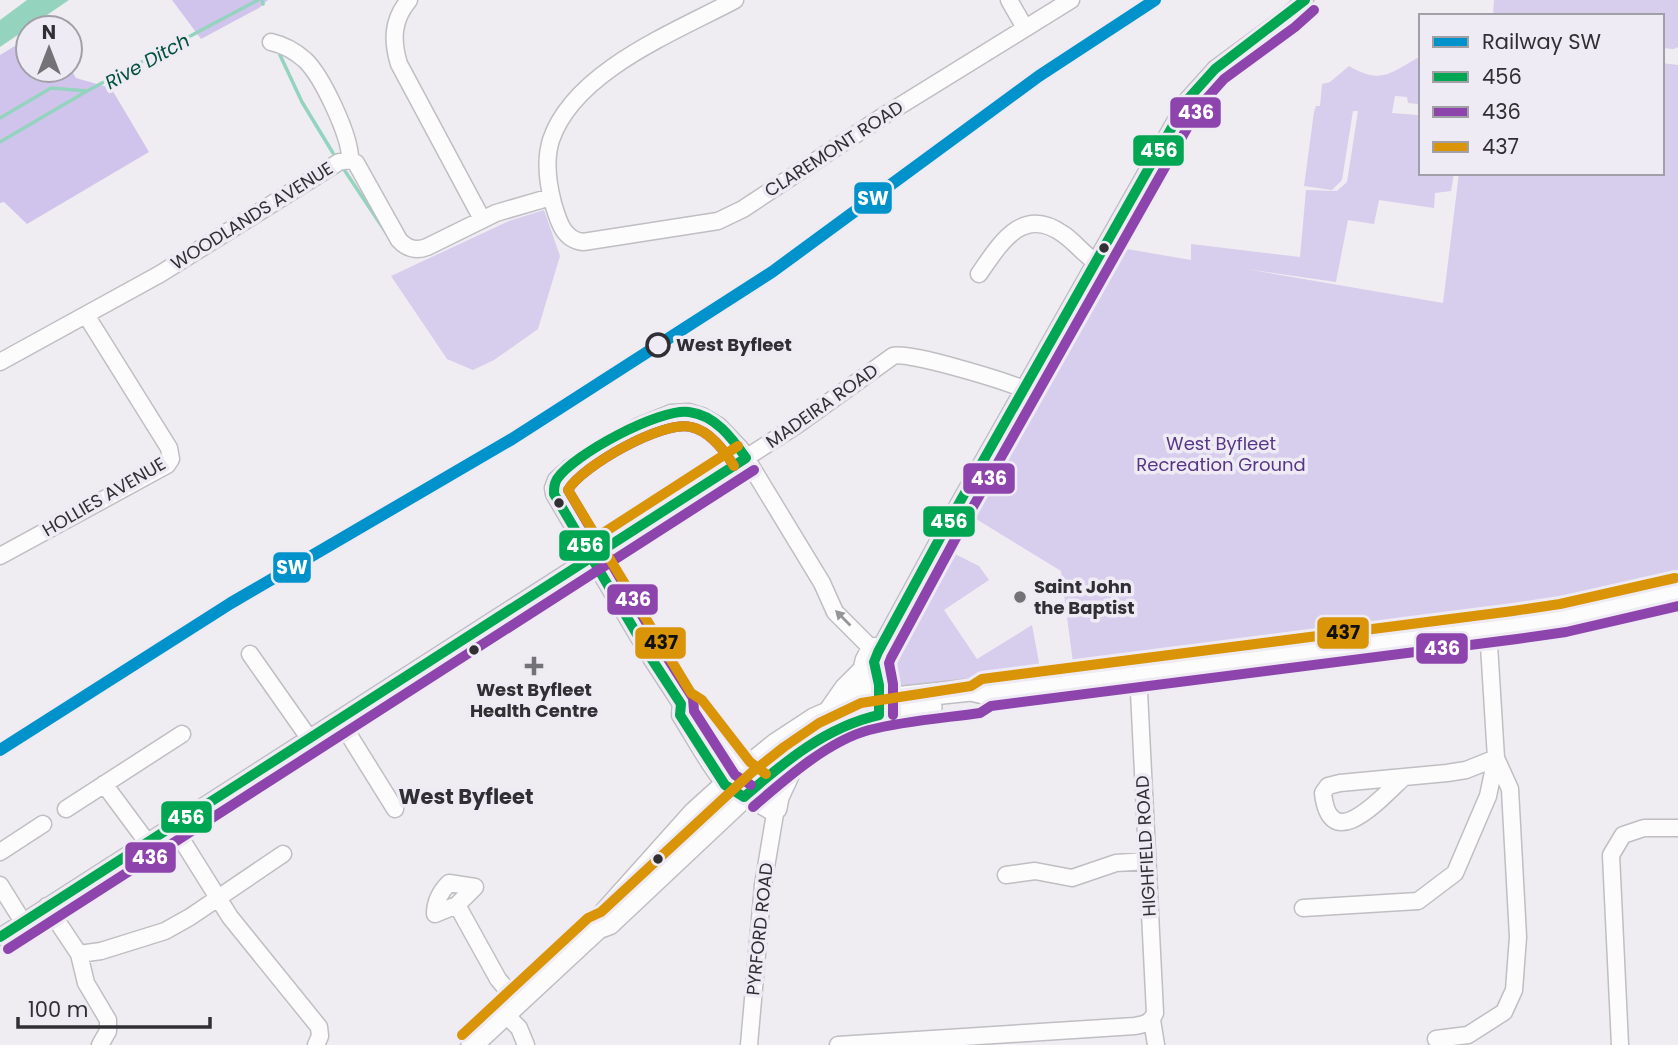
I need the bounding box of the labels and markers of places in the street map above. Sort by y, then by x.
unlabelled marker [1097,241,1111,255]
place label: West Byfleet [676,332,792,357]
marker: West Byfleet [646,333,670,357]
unlabelled marker [552,496,566,510]
place label: Saint John the Baptist [1034,574,1135,620]
marker: Saint John the Baptist [1012,589,1028,605]
unlabelled marker [467,643,481,657]
marker: West Byfleet Health Centre [524,656,544,676]
place label: West Byfleet Health Centre [470,677,598,723]
unlabelled marker [651,852,665,866]

